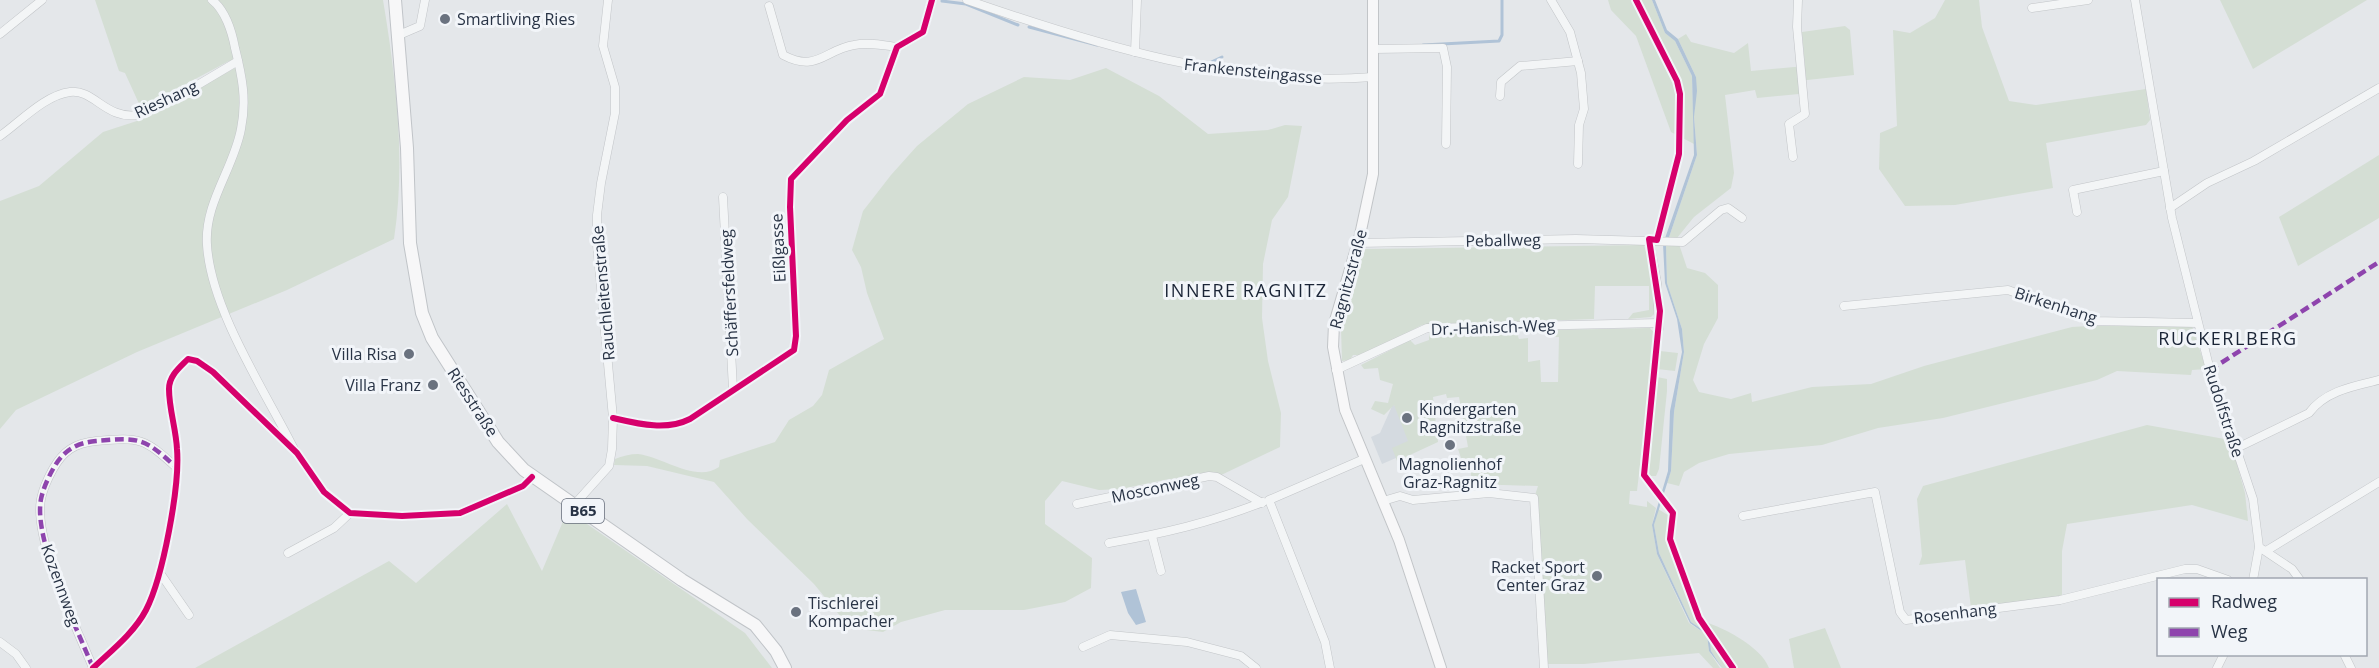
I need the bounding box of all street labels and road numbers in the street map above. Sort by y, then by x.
street label: Frankensteingasse [1183,53,1323,89]
street label: Rieshang [131,75,202,123]
street label: Eißlgasse [765,213,791,283]
street label: Rauchleitenstraße [586,225,620,361]
street label: Ragnitzstraße [1324,227,1372,331]
street label: Peballweg [1465,228,1541,252]
street label: Schäffersfeldweg [715,229,743,357]
street label: Birkenhang [2012,281,2100,329]
street label: Dr.-Hanisch-Weg [1430,314,1556,340]
street label: Rudolfstraße [2199,362,2249,460]
street label: Riesstraße [442,363,504,441]
street label: Mosconweg [1109,468,1201,508]
road number: B65 [562,499,604,523]
street label: Kozennweg [36,541,86,629]
street label: Rosenhang [1912,597,1998,629]

